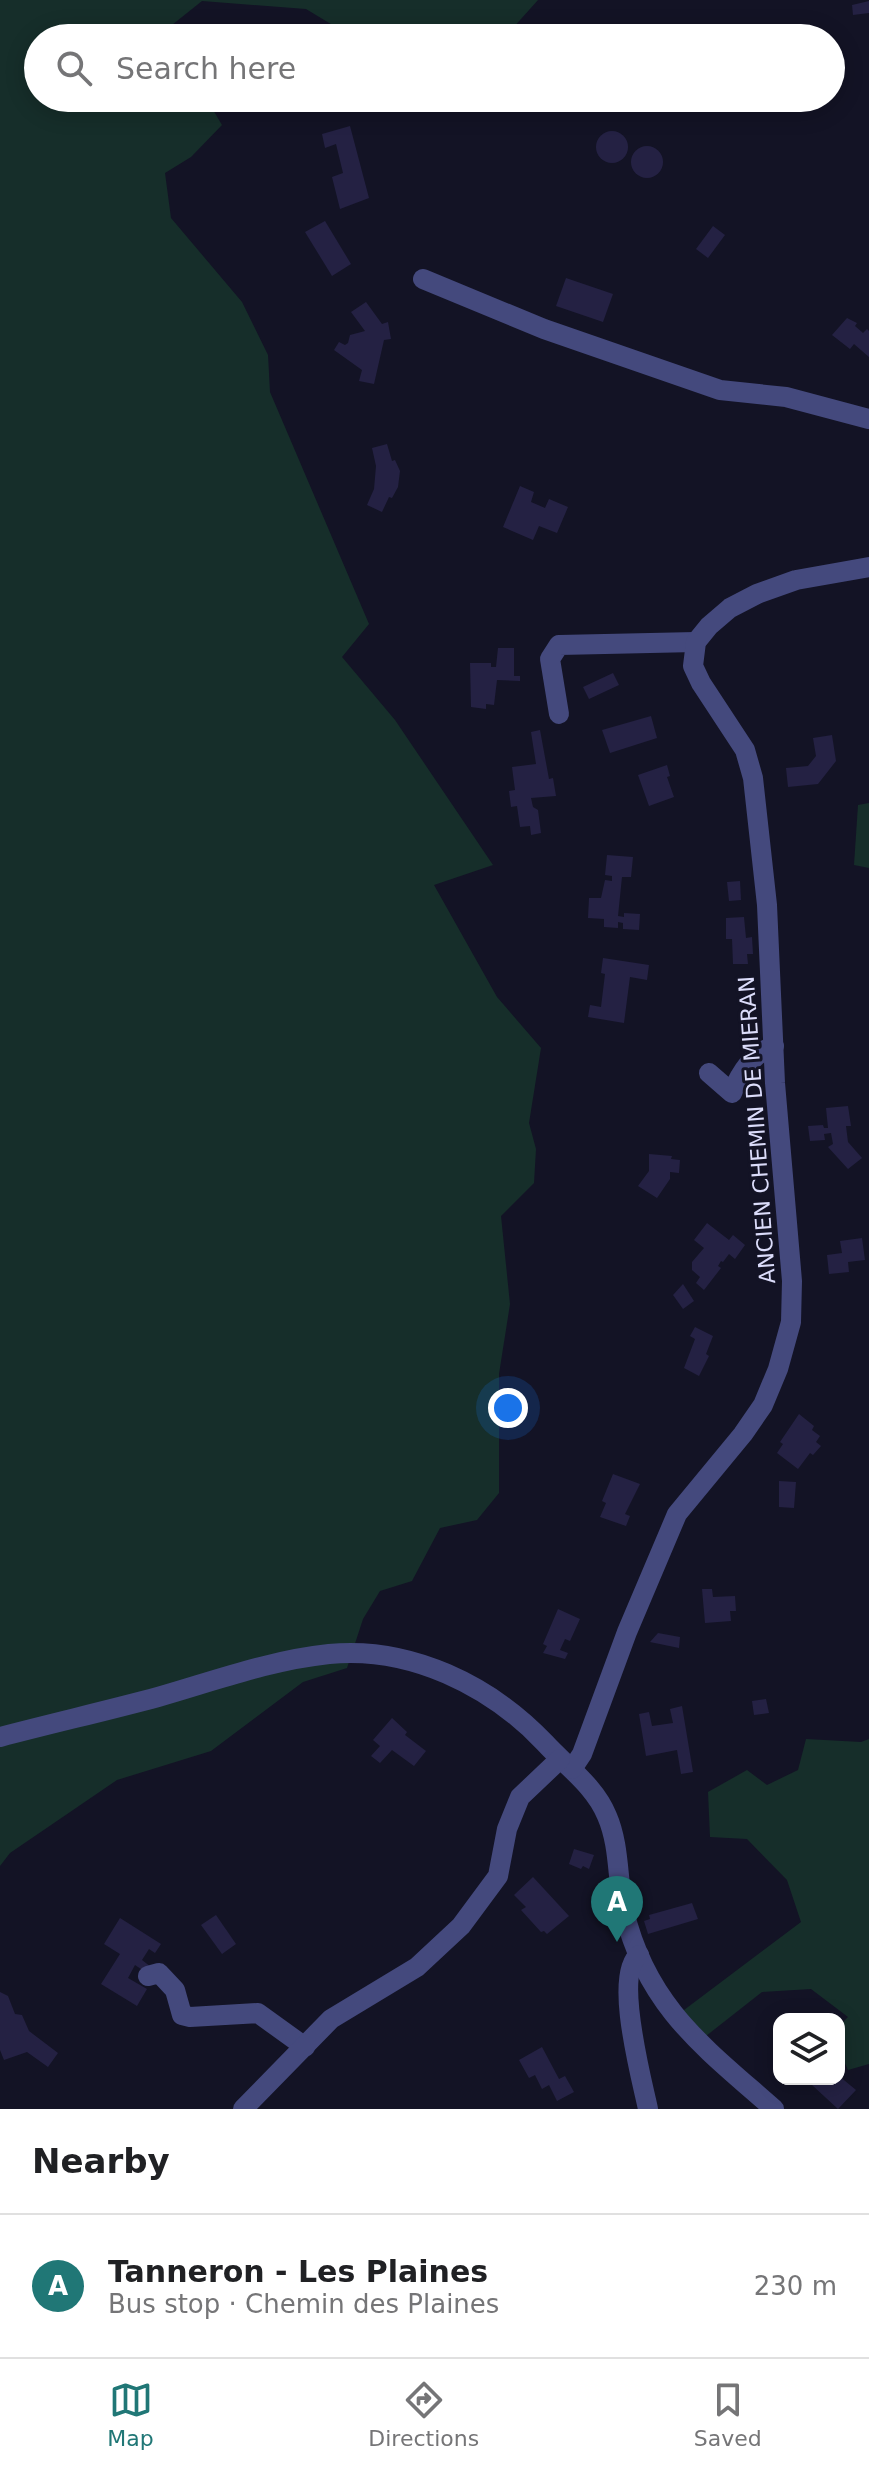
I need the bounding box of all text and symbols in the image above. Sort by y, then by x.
search box [24,24,845,112]
icon: search [52,46,96,90]
text: Search here [116,51,296,86]
street label: ANCIEN CHEMIN DE MIERAN [734,975,780,1285]
your location [488,1388,528,1428]
pin: A [591,1876,643,1942]
map controls [773,2013,845,2085]
button: layers [773,2013,845,2085]
text: Nearby [32,2141,170,2181]
text: Tanneron - Les Plaines [108,2254,488,2289]
text: A [48,2271,68,2301]
text: 230 m [754,2271,837,2301]
text: Bus stop · Chemin des Plaines [108,2289,499,2319]
tab: Map [107,2378,154,2451]
tab: Directions [368,2378,479,2451]
tab: Saved [694,2378,762,2451]

